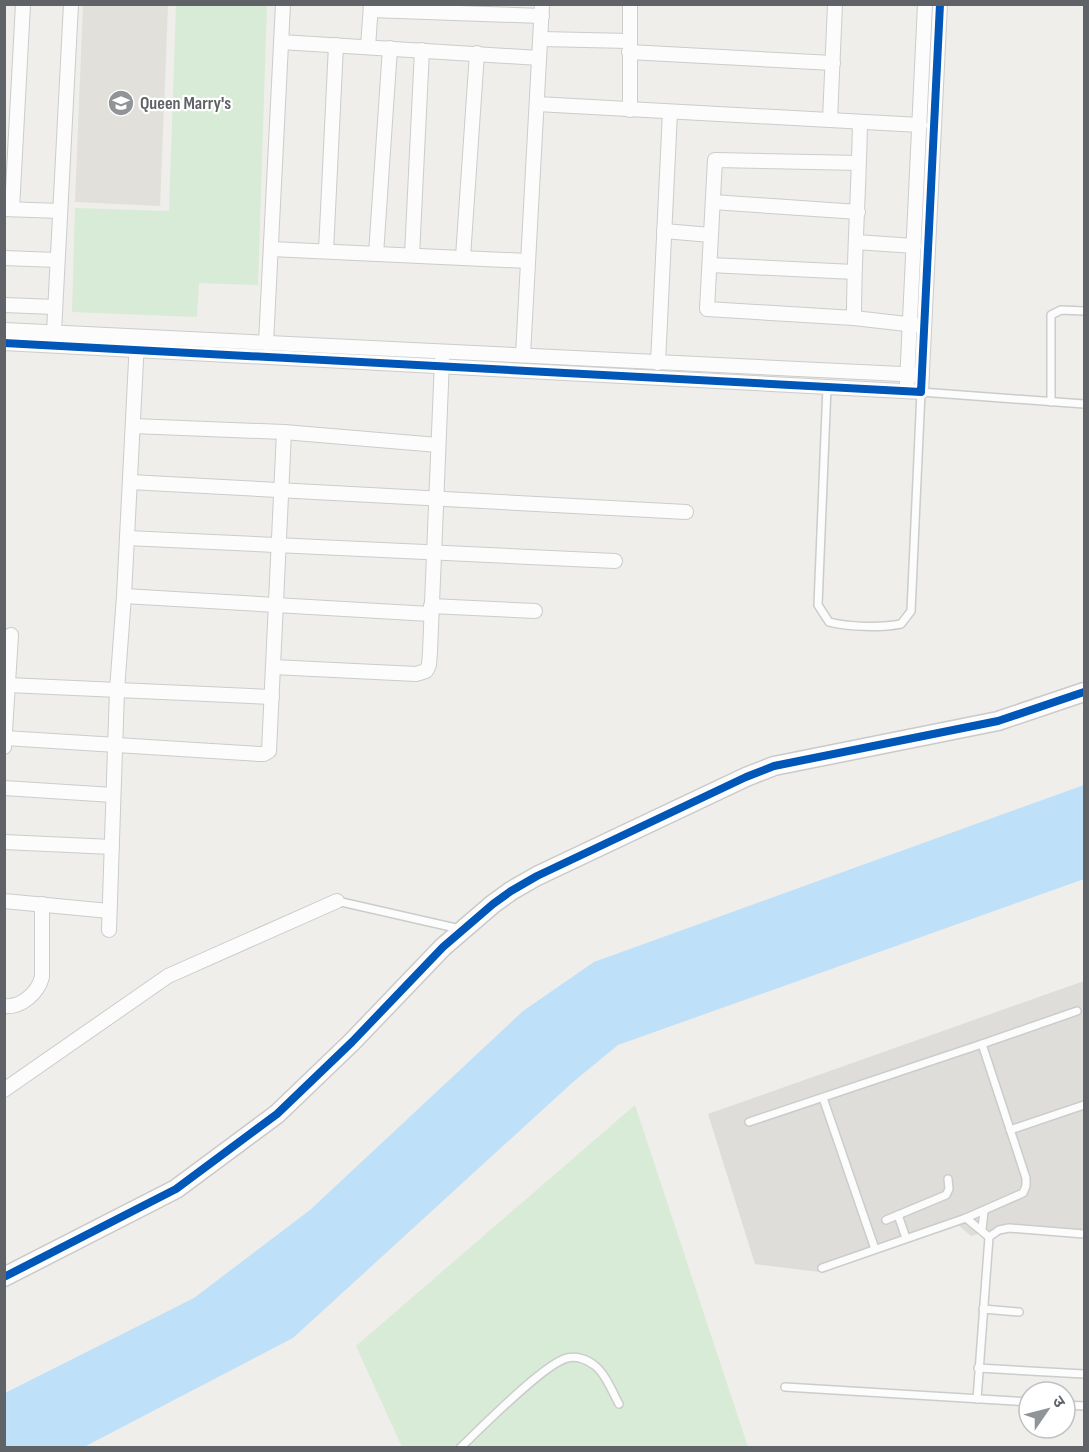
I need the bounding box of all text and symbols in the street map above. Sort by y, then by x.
school or university icon: Queen Marry's [106,88,136,118]
place label: Queen Marry's [140,93,231,114]
north arrow [1017,1380,1077,1440]
text: उ [1048,1393,1069,1412]

